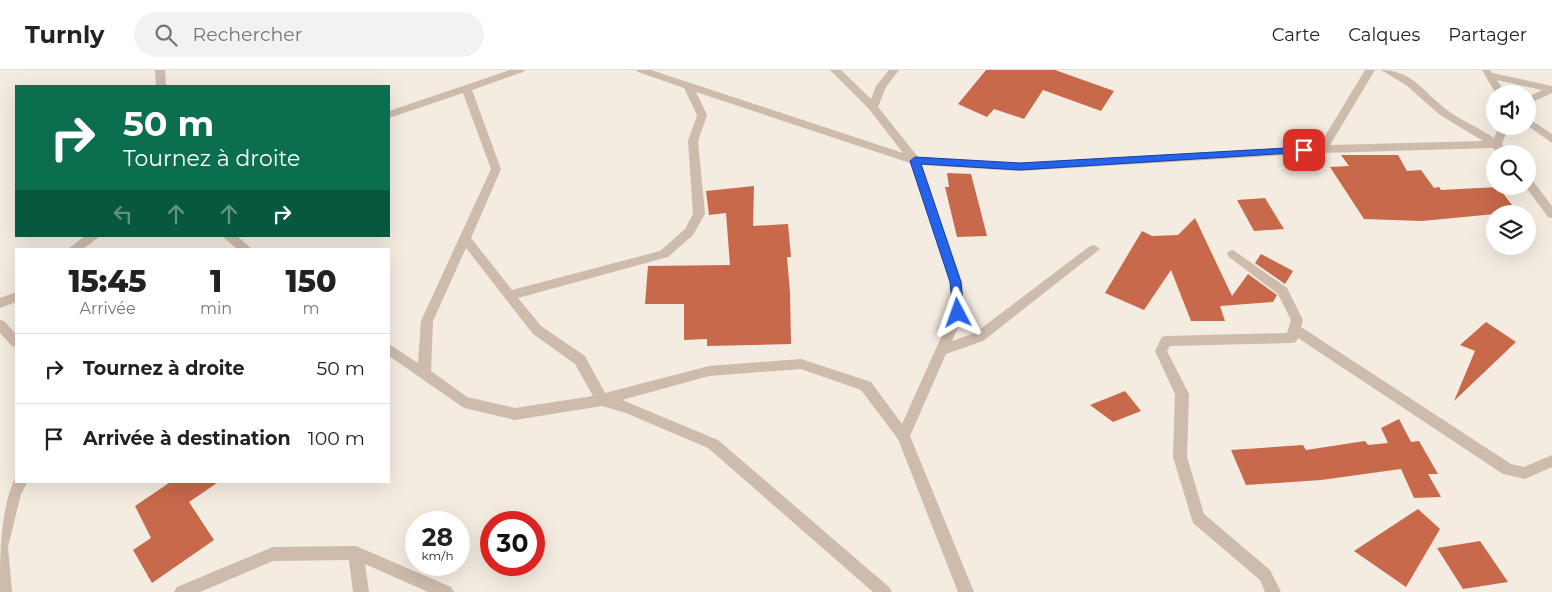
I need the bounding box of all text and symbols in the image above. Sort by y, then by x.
search box [134,12,484,57]
text: Turnly [25,20,104,49]
icon: search [152,21,180,49]
text: Rechercher [192,23,302,46]
text: Carte [1272,24,1320,46]
text: Calques [1348,24,1420,46]
text: Partager [1448,24,1527,46]
map controls [1486,85,1536,255]
button: sound [1486,85,1536,135]
text: 50 m [123,102,214,145]
icon: right [40,105,105,170]
pin [1283,129,1325,171]
icon: arrive [1290,136,1318,164]
text: Tournez à droite [123,145,300,172]
button: search [1486,145,1536,195]
icon: left [109,200,137,228]
icon: ahead [162,200,190,228]
icon: ahead [215,200,243,228]
icon: right [268,200,296,228]
button: layers [1486,205,1536,255]
text: 15:45 [68,263,147,300]
text: 1 [210,263,222,300]
text: 150 [286,263,337,300]
position arrow [931,286,983,338]
text: Arrivée [79,299,136,318]
text: min [200,299,232,318]
text: m [303,299,320,318]
icon: right [40,355,68,383]
text: Tournez à droite [83,357,244,380]
text: 50 m [317,357,365,380]
icon: arrive [40,425,68,453]
text: Arrivée à destination [83,427,291,450]
text: 100 m [308,427,365,450]
speed limit sign: 30 [480,511,545,576]
text: 28 [422,522,453,552]
text: km/h [421,548,454,563]

